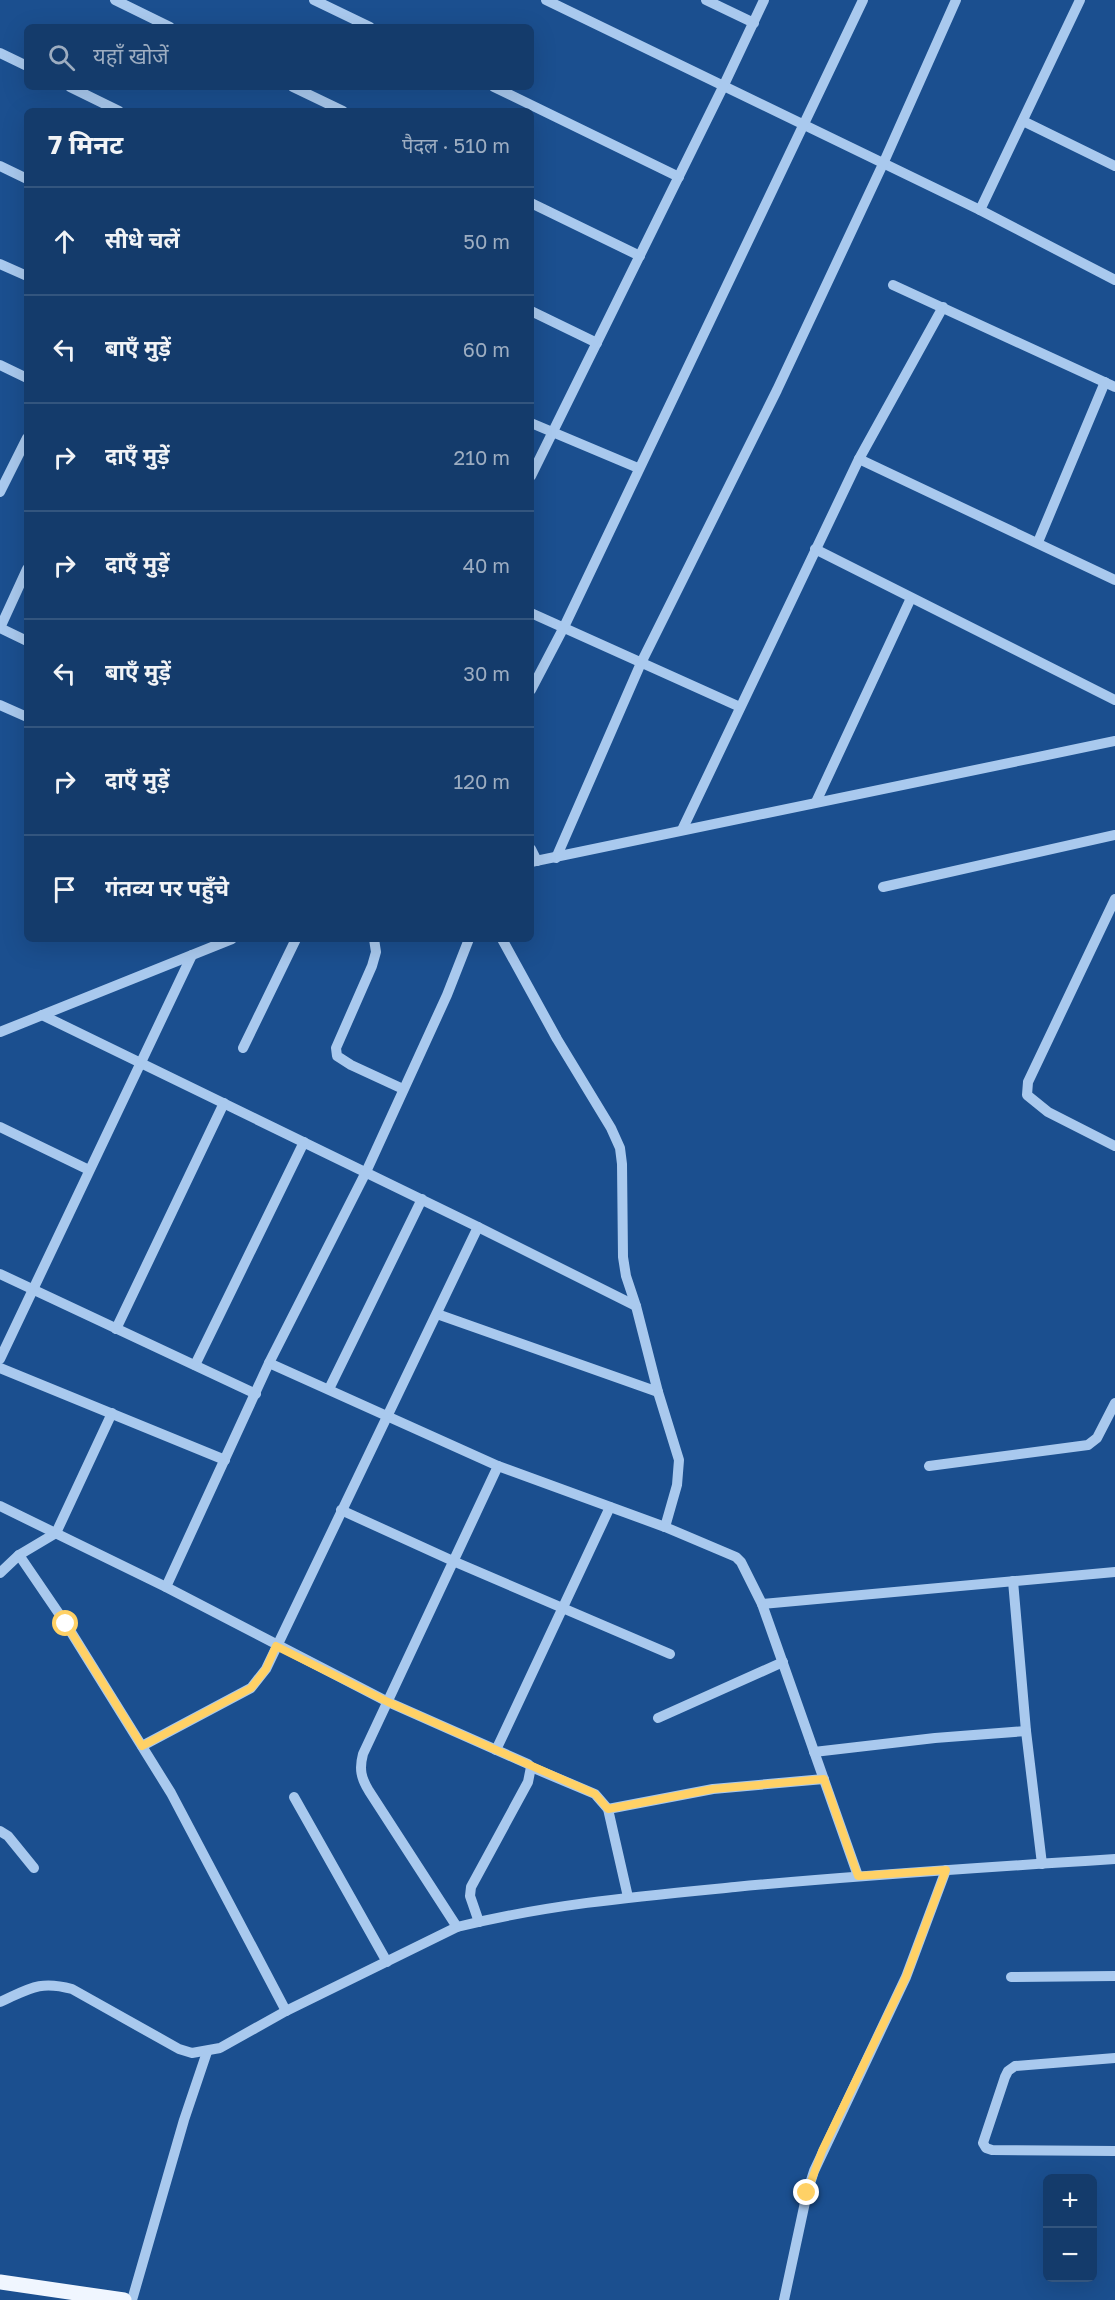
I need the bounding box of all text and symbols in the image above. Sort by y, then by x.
search box [24,24,534,90]
icon: search [45,41,78,74]
text: यहाँ खोजें [93,42,169,69]
text: 7 मिनट [48,129,123,160]
text: पैदल · 510 m [402,133,510,157]
icon: ahead [48,225,81,258]
text: सीधे चलें [105,226,180,253]
text: 50 m [463,229,510,253]
icon: left [48,333,81,366]
text: बाएँ मुड़ें [105,334,171,361]
text: 60 m [463,337,510,361]
icon: right [48,441,81,474]
text: दाएँ मुड़ें [105,442,170,469]
text: 210 m [454,445,510,469]
icon: right [48,549,81,582]
text: दाएँ मुड़ें [105,550,170,577]
text: 40 m [463,553,510,577]
icon: left [48,657,81,690]
text: बाएँ मुड़ें [105,658,171,685]
text: 30 m [463,661,510,685]
icon: right [48,765,81,798]
text: दाएँ मुड़ें [105,766,170,793]
text: 120 m [454,769,510,793]
icon: arrive [48,873,81,906]
text: गंतव्य पर पहुँचे [105,874,229,901]
route start [52,1610,78,1636]
map controls [1043,2174,1097,2282]
button: + [1043,2174,1097,2228]
route end [793,2179,819,2205]
button: − [1043,2228,1097,2282]

